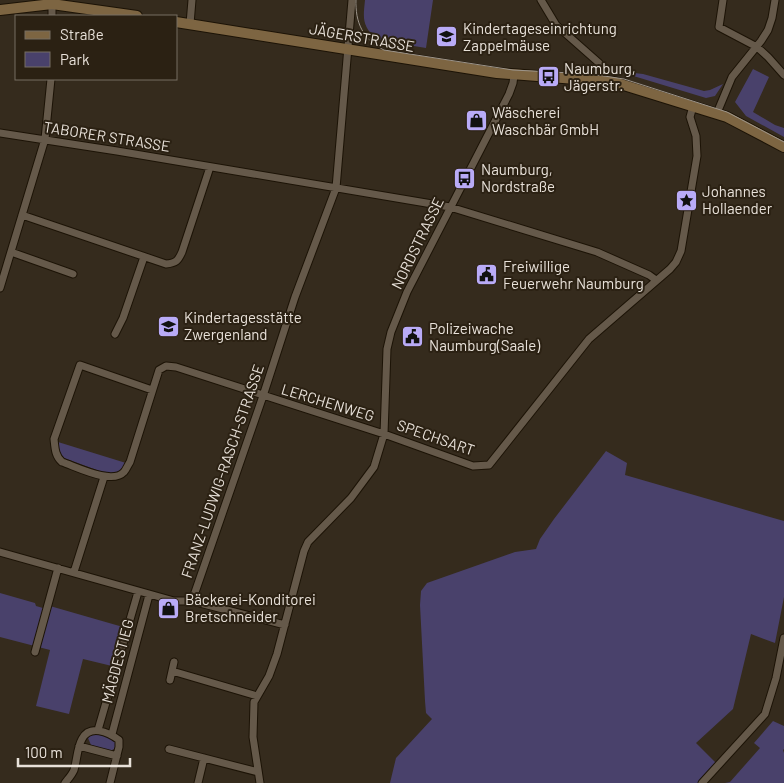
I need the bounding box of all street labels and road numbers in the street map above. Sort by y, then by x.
street label: JÄGERSTRASSE [308,19,416,55]
street label: TABORER STRASSE [42,117,172,155]
street label: NORDSTRASSE [387,194,447,292]
street label: FRANZ-LUDWIG-RASCH-STRASSE [177,362,267,580]
street label: LERCHENWEG [279,379,377,425]
street label: SPECHSART [395,415,477,459]
street label: MÄGDESTIEG [97,617,137,705]

